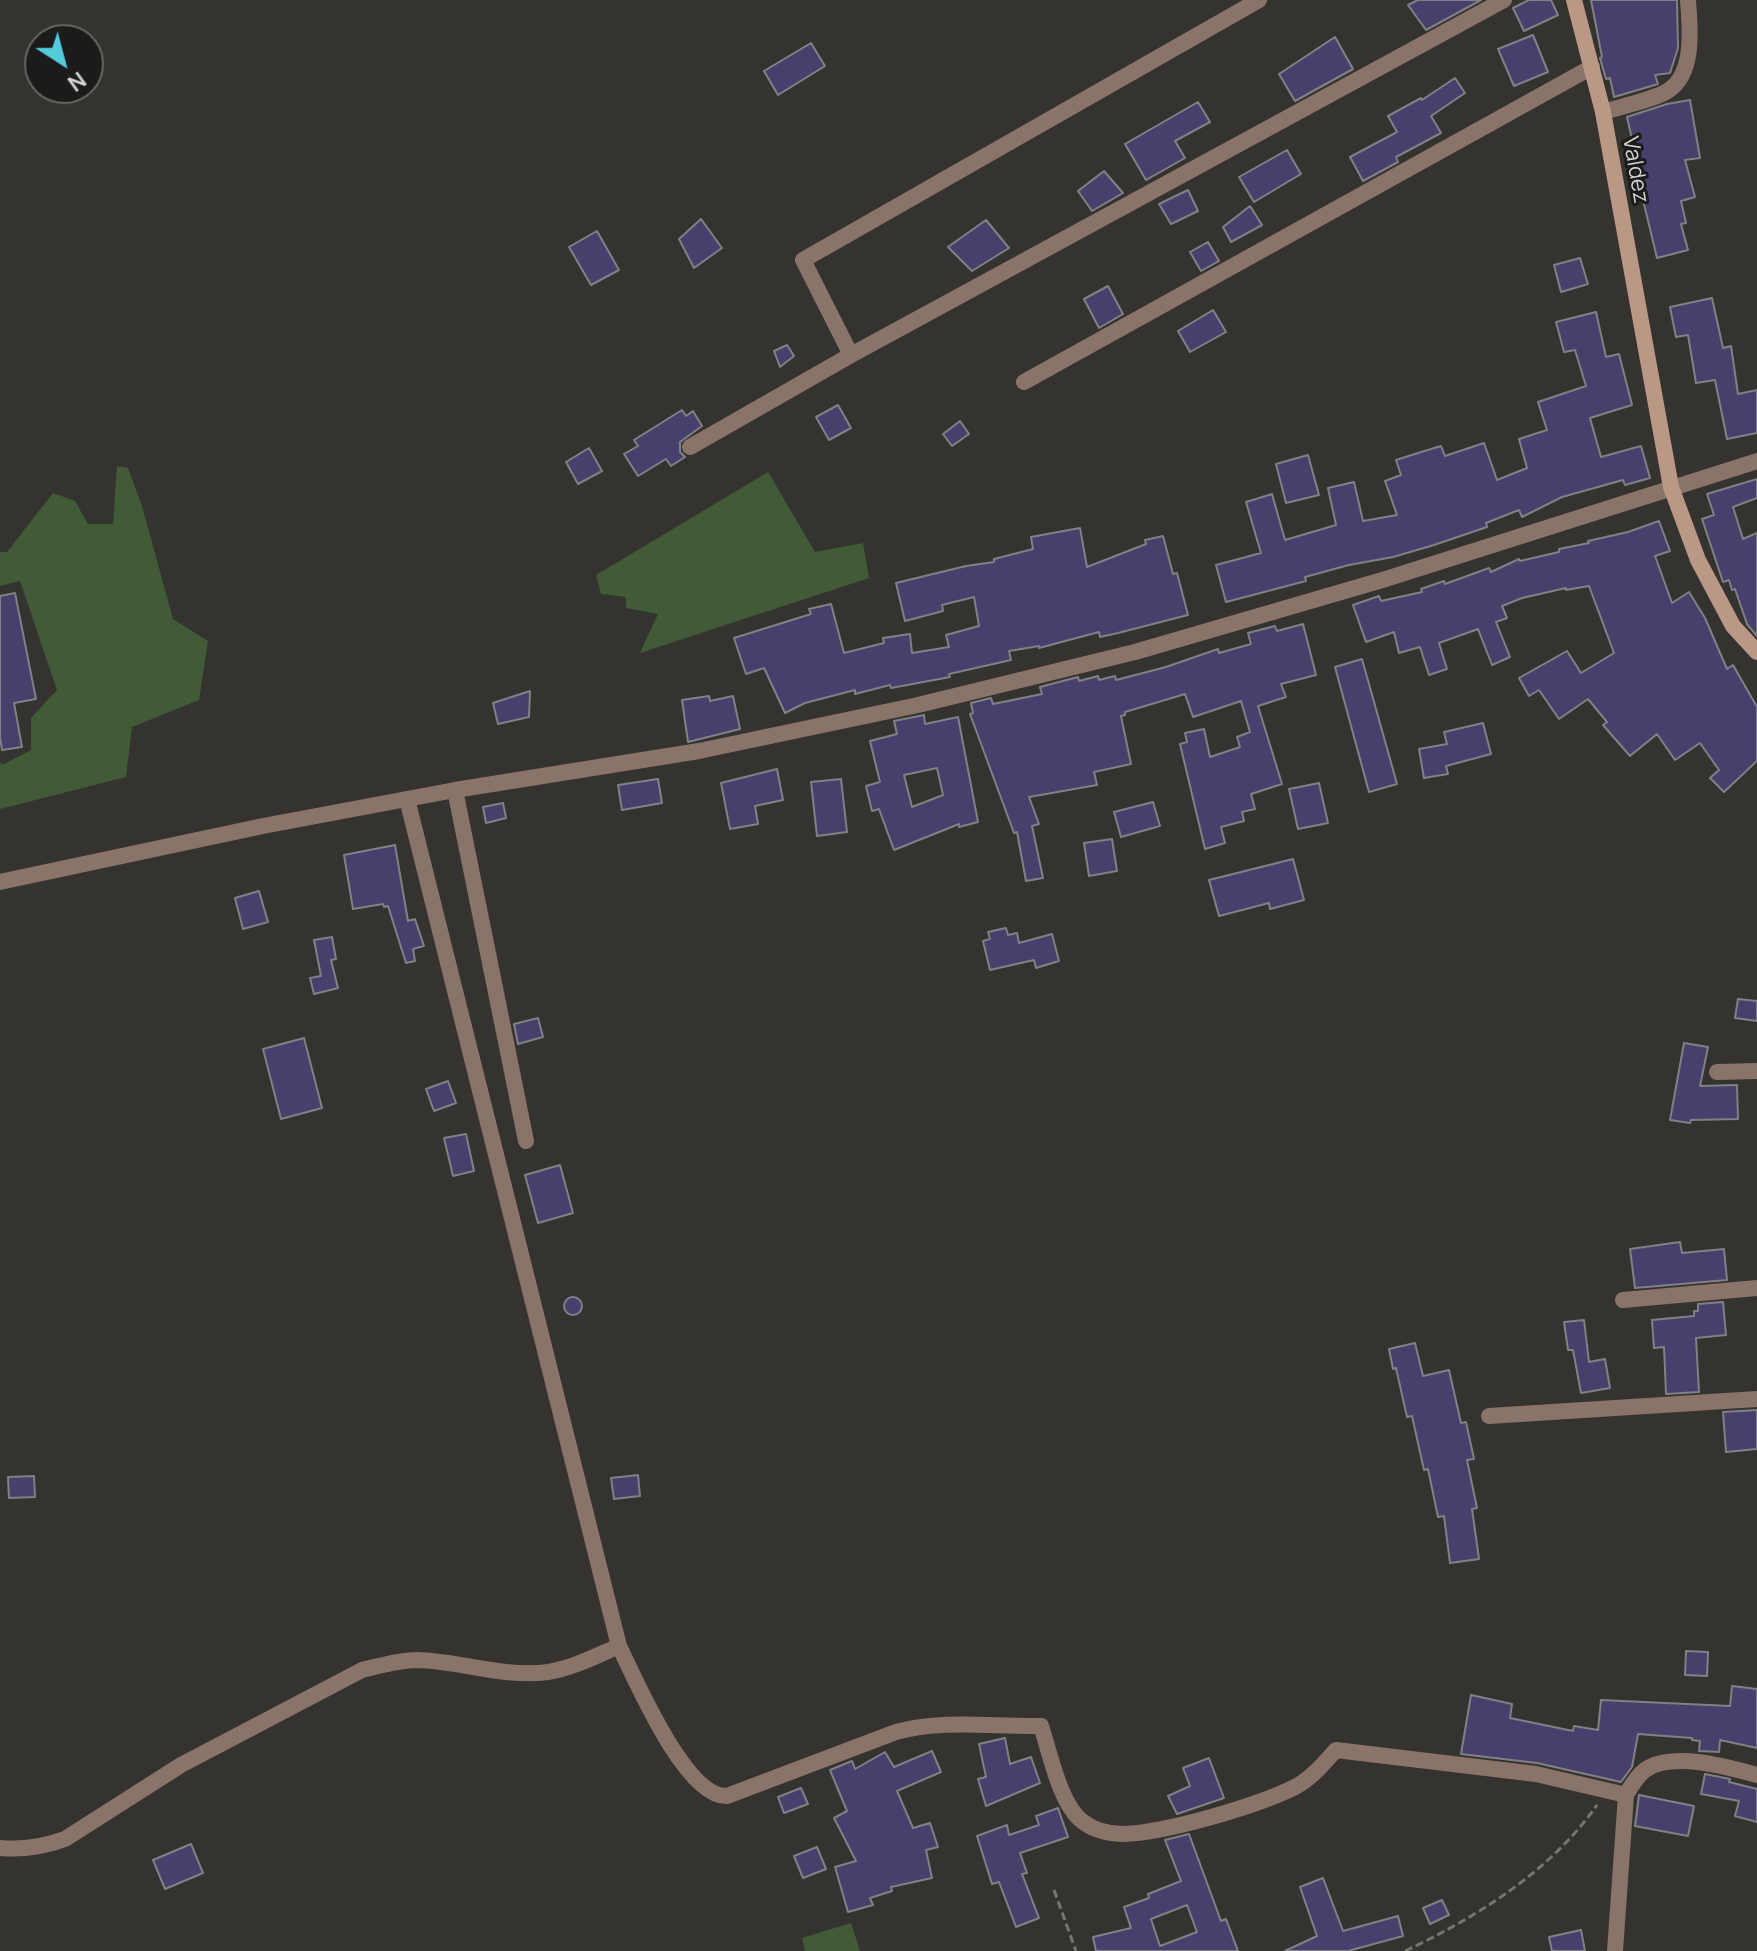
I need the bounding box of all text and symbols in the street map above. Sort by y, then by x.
north arrow [24,24,104,104]
text: N [62,65,92,99]
street label: Valdez [1616,135,1654,205]

